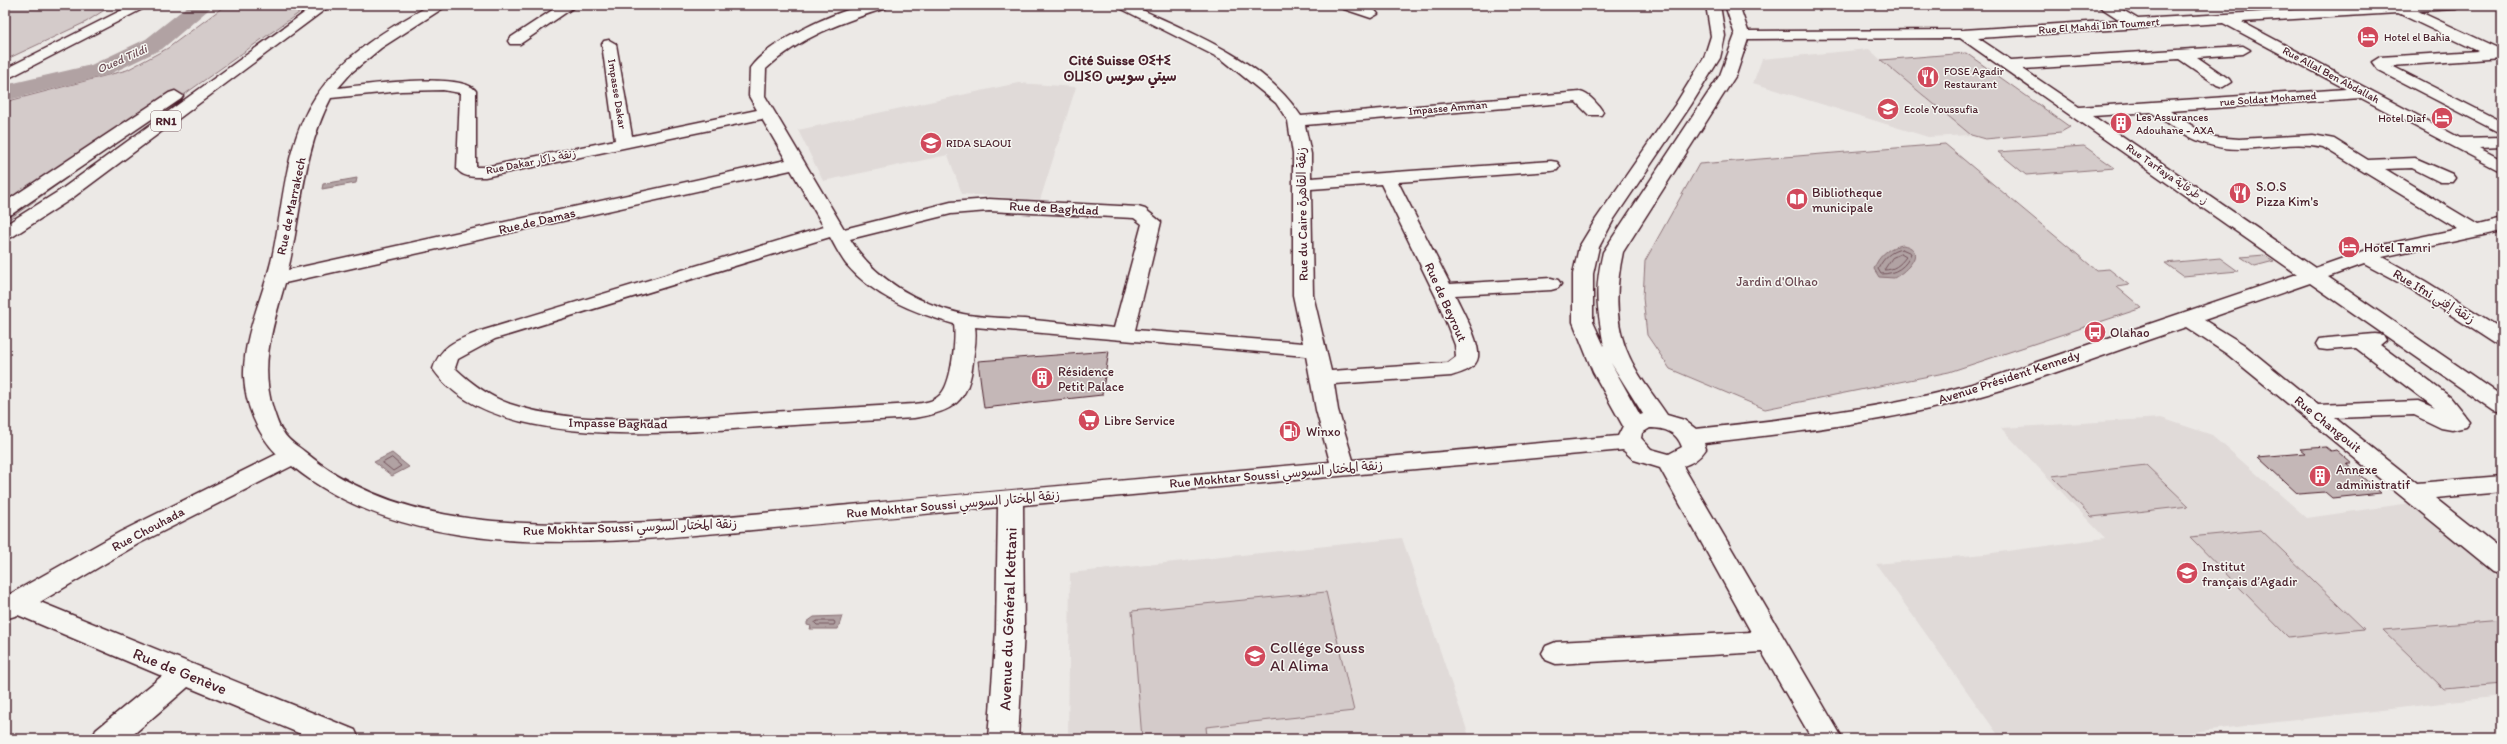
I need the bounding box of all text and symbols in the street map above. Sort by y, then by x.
street label: Rue El Mahdi Ibn Toumert [2038,15,2160,37]
hotel icon: Hotel el Bahia [2355,24,2381,50]
place label: Hotel el Bahia [2384,31,2451,44]
water label: Oued Tildi [95,41,151,76]
street label: Rue Allal Ben Abdallah [2280,44,2382,106]
district label: Cité Suisse ⵙⵉⵜⵉ ⵙⵡⵉⵙ سيتي سويس [1063,52,1177,89]
street label: Impasse Dakar [605,58,629,131]
restaurant icon: FOSE Agadir Restaurant [1915,64,1941,90]
place label: FOSE Agadir Restaurant [1944,65,2004,91]
street label: rue Soldat Mohamed [2219,89,2317,109]
school or university icon: Ecole Youssufia [1875,96,1901,122]
street label: Impasse Amman [1408,98,1489,118]
place label: Ecole Youssufia [1904,103,1978,116]
hotel icon: Hotel Diaf [2429,105,2455,131]
building icon: Les Assurances Adouhane - AXA [2108,110,2134,136]
road number: RN1 [151,111,181,131]
place label: Les Assurances Adouhane - AXA [2136,111,2214,137]
place label: Hotel Diaf [2378,112,2427,125]
school or university icon: RIDA SLAOUI [918,130,944,156]
place label: RIDA SLAOUI [946,137,1011,150]
street label: Rue Tarfaya ز. طرفاية [2123,141,2211,207]
street label: Rue Dakar زنقة داكار [485,147,577,177]
street label: Rue du Caire زنقة القاهرة [1293,147,1312,281]
street label: Rue de Marrakech [273,156,309,256]
place label: S.O.S Pizza Kim's [2256,179,2319,209]
restaurant icon: S.O.S Pizza Kim's [2227,180,2253,206]
place label: Bibliotheque municipale [1812,185,1882,215]
library icon: Bibliotheque municipale [1784,186,1810,212]
street label: Rue de Baghdad [1009,198,1099,218]
street label: Rue de Damas [497,205,577,237]
hotel icon: Hotel Tamri [2336,234,2362,260]
place label: Hotel Tamri [2364,240,2431,255]
street label: Rue de Beyrout [1422,260,1470,344]
street label: Rue Ifni زنقة إفني [2388,266,2478,330]
park label: Jardin d'Olhao [1736,274,1818,289]
bus stop icon: Olahao [2082,319,2108,345]
place label: Olahao [2110,325,2150,340]
street label: Avenue Président Kennedy [1936,347,2082,407]
place label: Résidence Petit Palace [1058,364,1124,394]
building icon: Résidence Petit Palace [1029,365,1055,391]
street label: Rue Changouit [2291,392,2365,456]
supermarket icon: Libre Service [1076,407,1102,433]
place label: Libre Service [1104,413,1175,428]
street label: Impasse Baghdad [568,415,668,431]
fuel station icon: Winxo [1277,418,1303,444]
place label: Winxo [1306,424,1341,439]
street label: Rue Mokhtar Soussi زنقة المختار السوسي [1169,457,1384,495]
place label: Annexe administratif [2336,462,2410,492]
building icon: Annexe administratif [2307,463,2333,489]
street label: Rue Mokhtar Soussi زنقة المختار السوسي [846,487,1061,525]
street label: Rue Chouhada [109,503,187,554]
street label: Rue Mokhtar Soussi زنقة المختار السوسي [523,516,737,542]
street label: Avenue du Général Kettani [995,527,1021,711]
place label: Institut français d’Agadir [2202,559,2297,589]
school or university icon: Institut français d’Agadir [2174,560,2200,586]
place label: Collége Souss Al Alima [1270,638,1365,675]
school or university icon: Collége Souss Al Alima [1242,643,1268,669]
street label: Rue de Genève [130,644,230,698]

